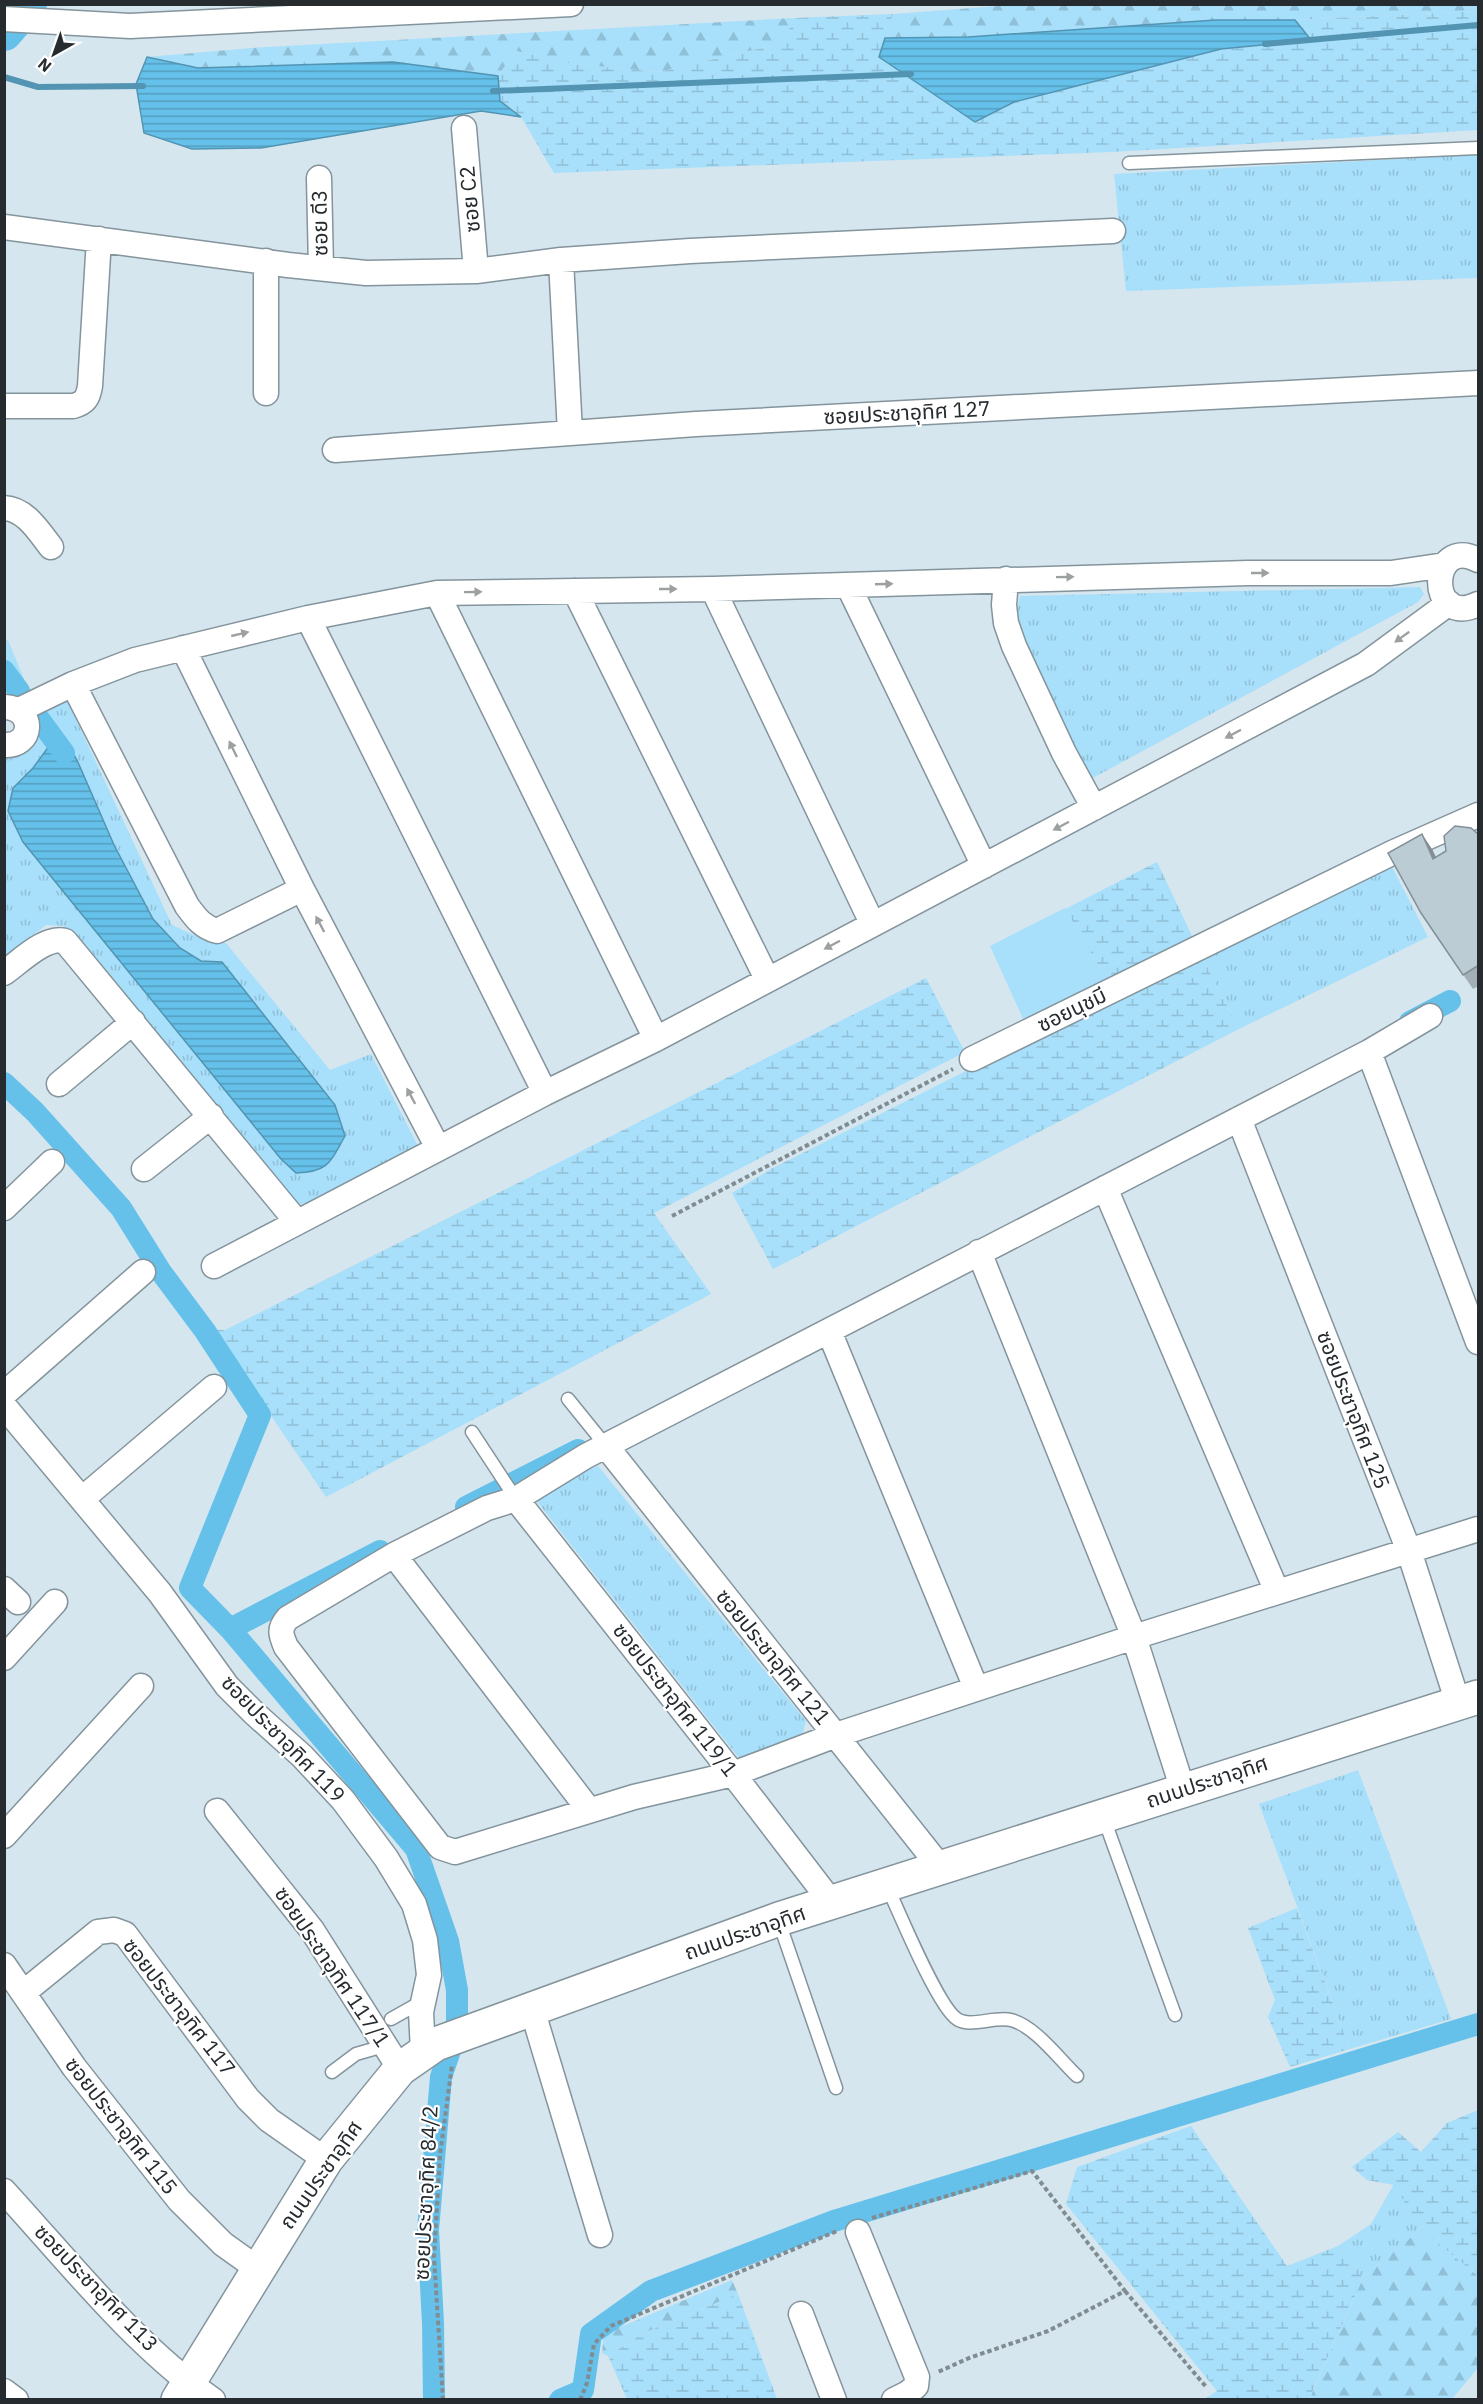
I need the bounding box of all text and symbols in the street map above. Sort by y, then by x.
north arrow [24,24,84,84]
text: N [33,54,55,77]
street label: ซอย C2 [452,165,486,234]
street label: ซอย ดี3 [304,189,334,257]
street label: ซอยประชาอุทิศ 127 [823,394,991,430]
one-way arrow [1250,568,1269,578]
one-way arrow [1055,573,1074,582]
one-way arrow [874,579,893,588]
one-way arrow [658,584,677,594]
one-way arrow [463,587,482,597]
one-way arrow [231,629,250,639]
one-way arrow [1394,631,1409,643]
one-way arrow [1224,729,1241,739]
one-way arrow [229,741,238,758]
one-way arrow [1052,821,1069,831]
one-way arrow [315,915,325,932]
one-way arrow [823,939,841,949]
street label: ซอยนุชมี [1032,980,1111,1038]
one-way arrow [406,1088,416,1105]
street label: ซอยประชาอุทิศ 125 [1311,1327,1397,1493]
street label: ซอยประชาอุทิศ 121 [710,1583,837,1730]
street label: ซอยประชาอุทิศ 119/1 [607,1617,745,1782]
street label: ซอยประชาอุทิศ 119 [216,1668,352,1808]
street label: ถนนประชาอุทิศ [1142,1748,1271,1814]
street label: ซอยประชาอุทิศ 117/1 [269,1881,397,2052]
street label: ถนนประชาอุทิศ [680,1898,809,1966]
street label: ซอยประชาอุทิศ 117 [117,1932,242,2081]
street label: ซอยประชาอุทิศ 115 [59,2051,184,2200]
street label: ซอยประชาอุทิศ 84/2 [406,2105,444,2281]
street label: ถนนประชาอุทิศ [272,2115,368,2234]
street label: ซอยประชาอุทิศ 113 [29,2217,165,2357]

